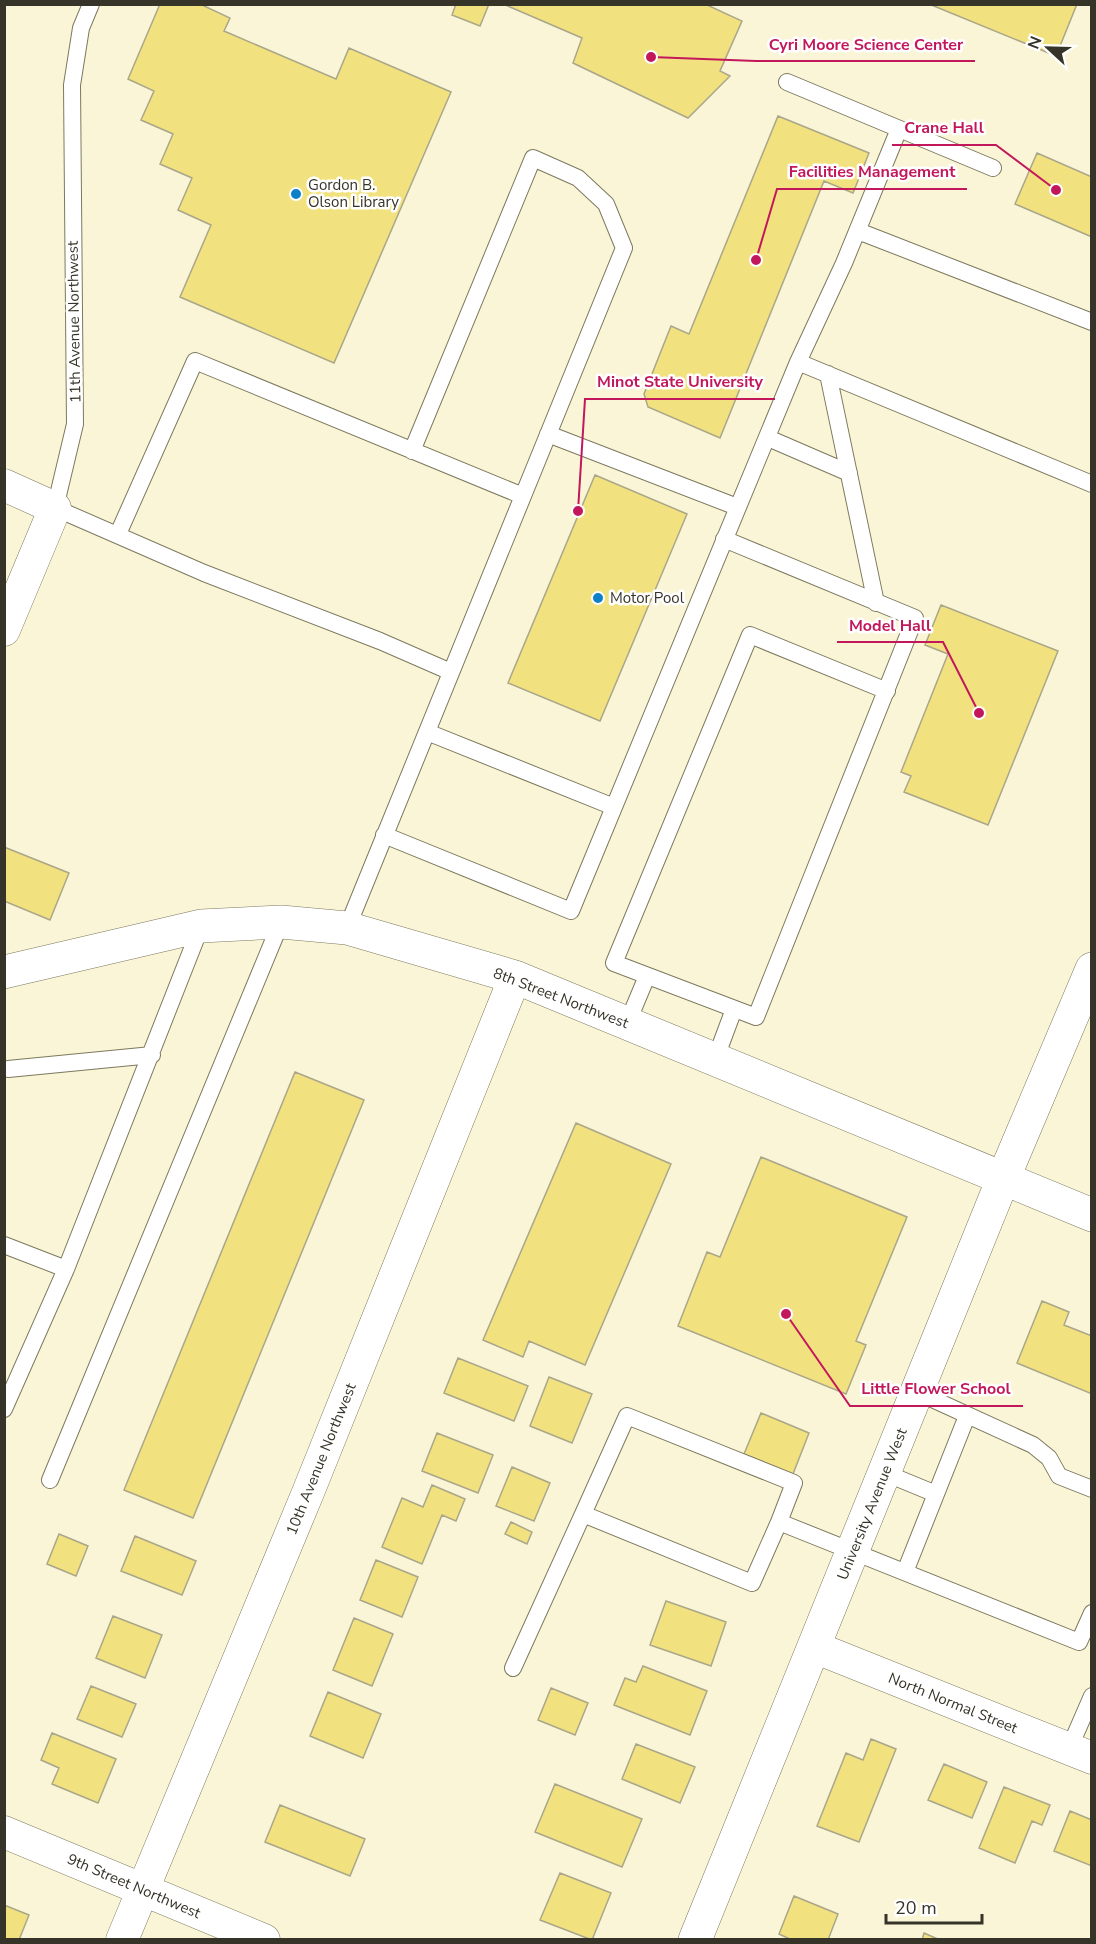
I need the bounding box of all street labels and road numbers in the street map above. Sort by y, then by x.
street label: 11th Avenue Northwest [63,240,85,403]
street label: 8th Street Northwest [491,963,632,1033]
street label: 10th Avenue Northwest [281,1379,361,1538]
street label: University Avenue West [832,1424,912,1583]
street label: North Normal Street [885,1668,1021,1738]
street label: 9th Street Northwest [64,1849,204,1923]

